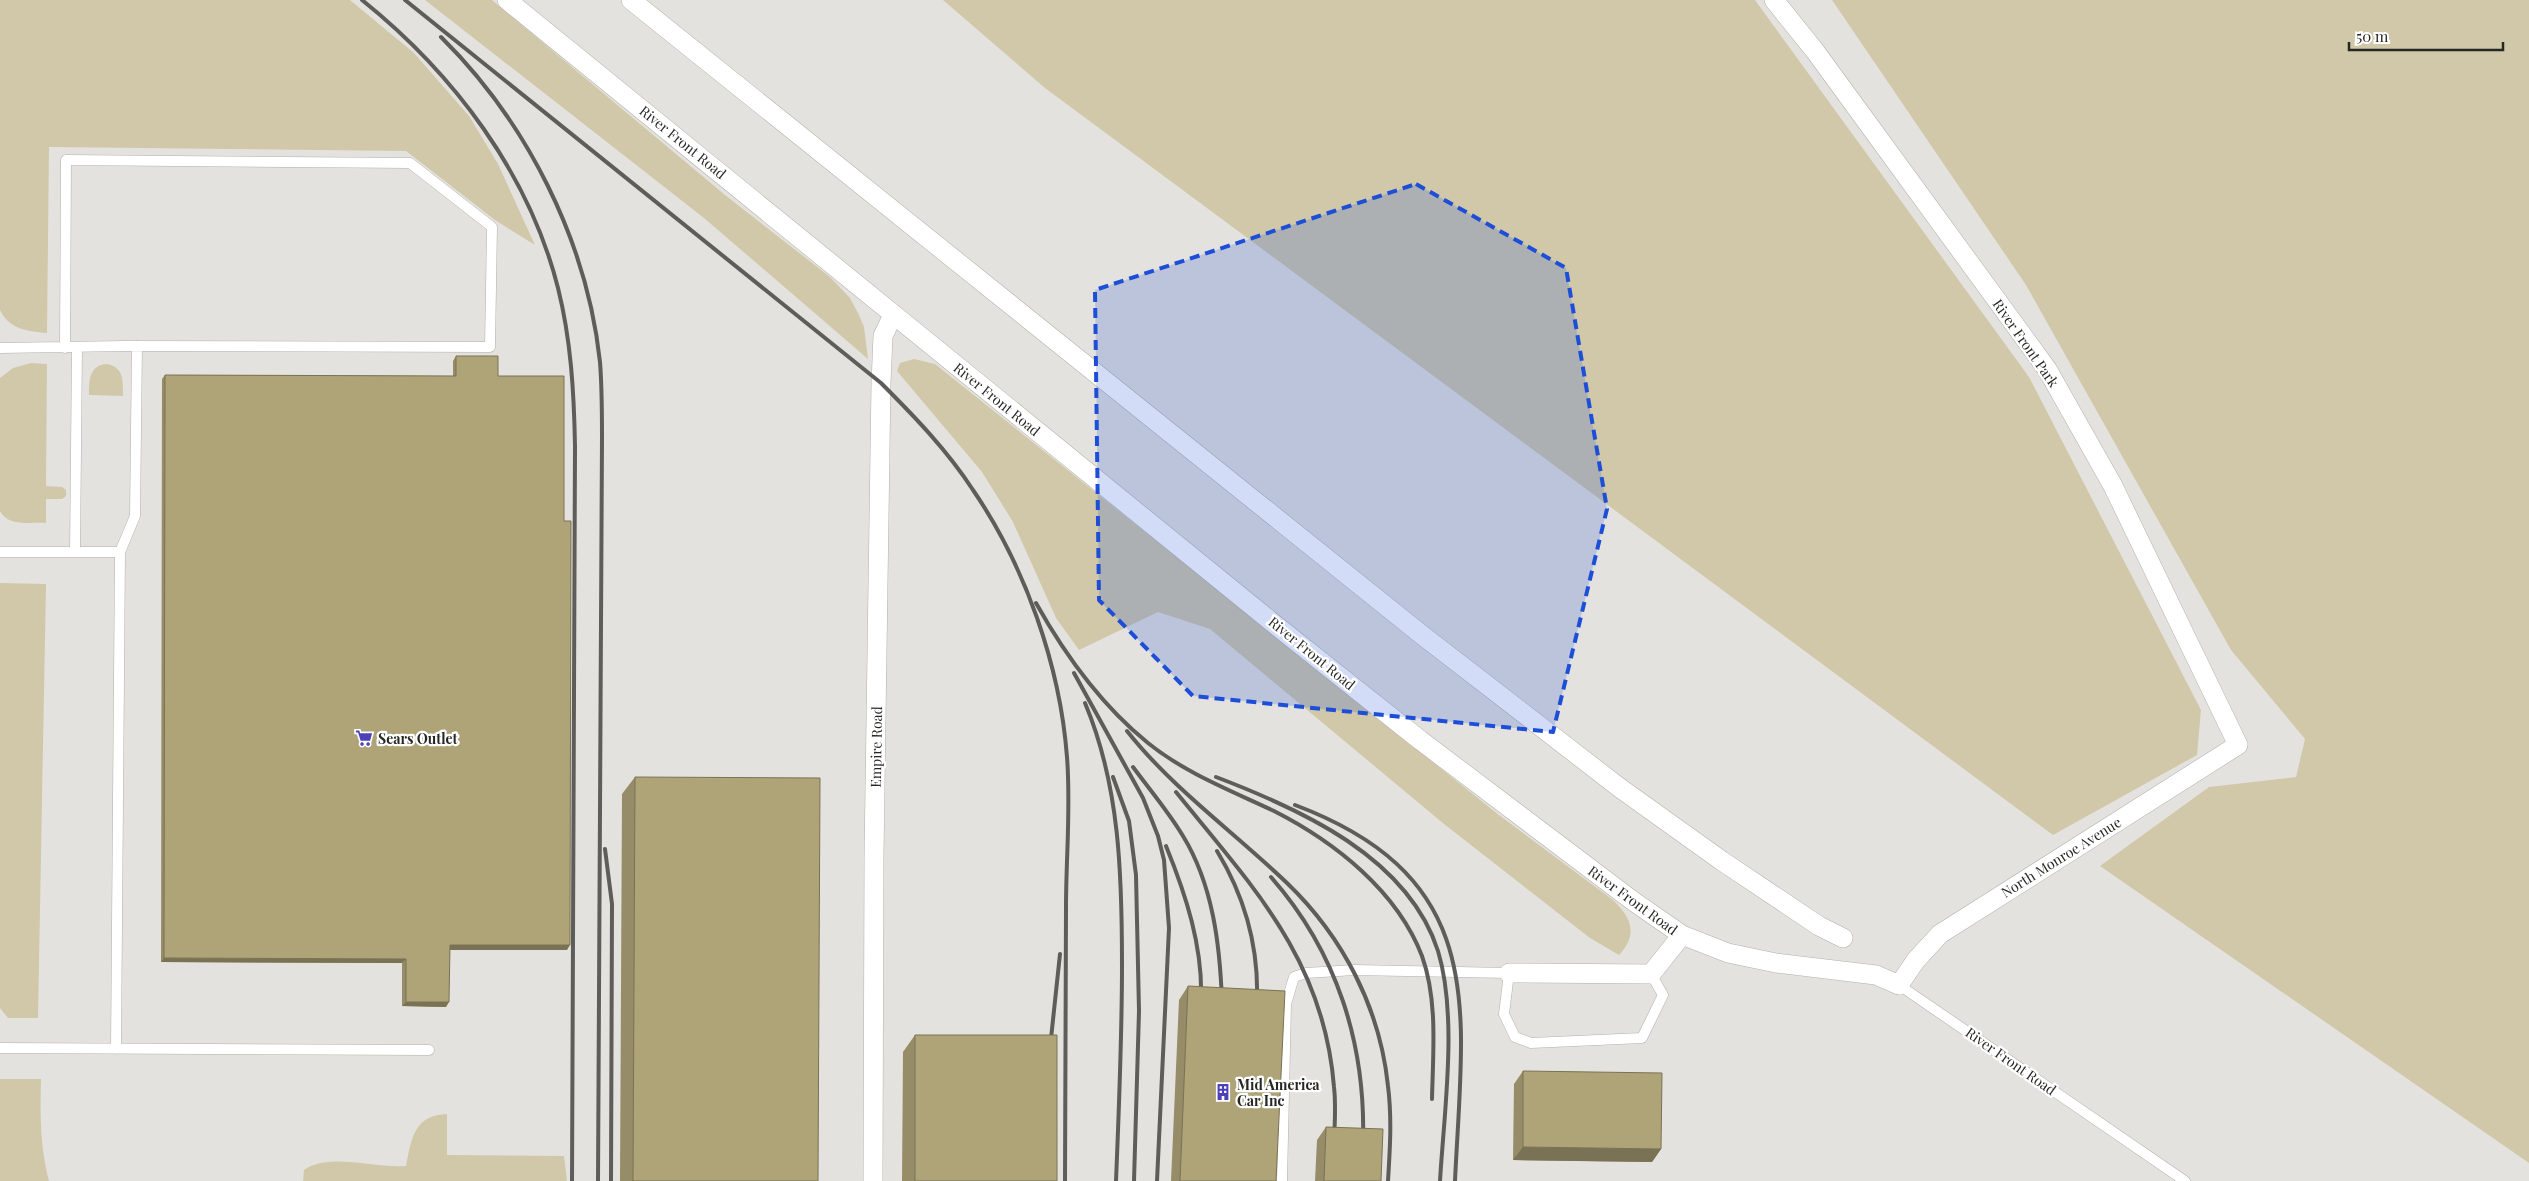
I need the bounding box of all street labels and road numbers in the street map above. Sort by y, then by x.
street label: River Front Road [636,101,730,183]
street label: River Front Park [1989,295,2064,391]
street label: River Front Road [950,358,1044,440]
street label: River Front Road [1265,612,1359,694]
street label: Empire Road [866,706,886,788]
street label: North Monroe Avenue [1997,812,2125,902]
street label: River Front Road [1584,861,1682,939]
street label: River Front Road [1962,1023,2060,1099]

